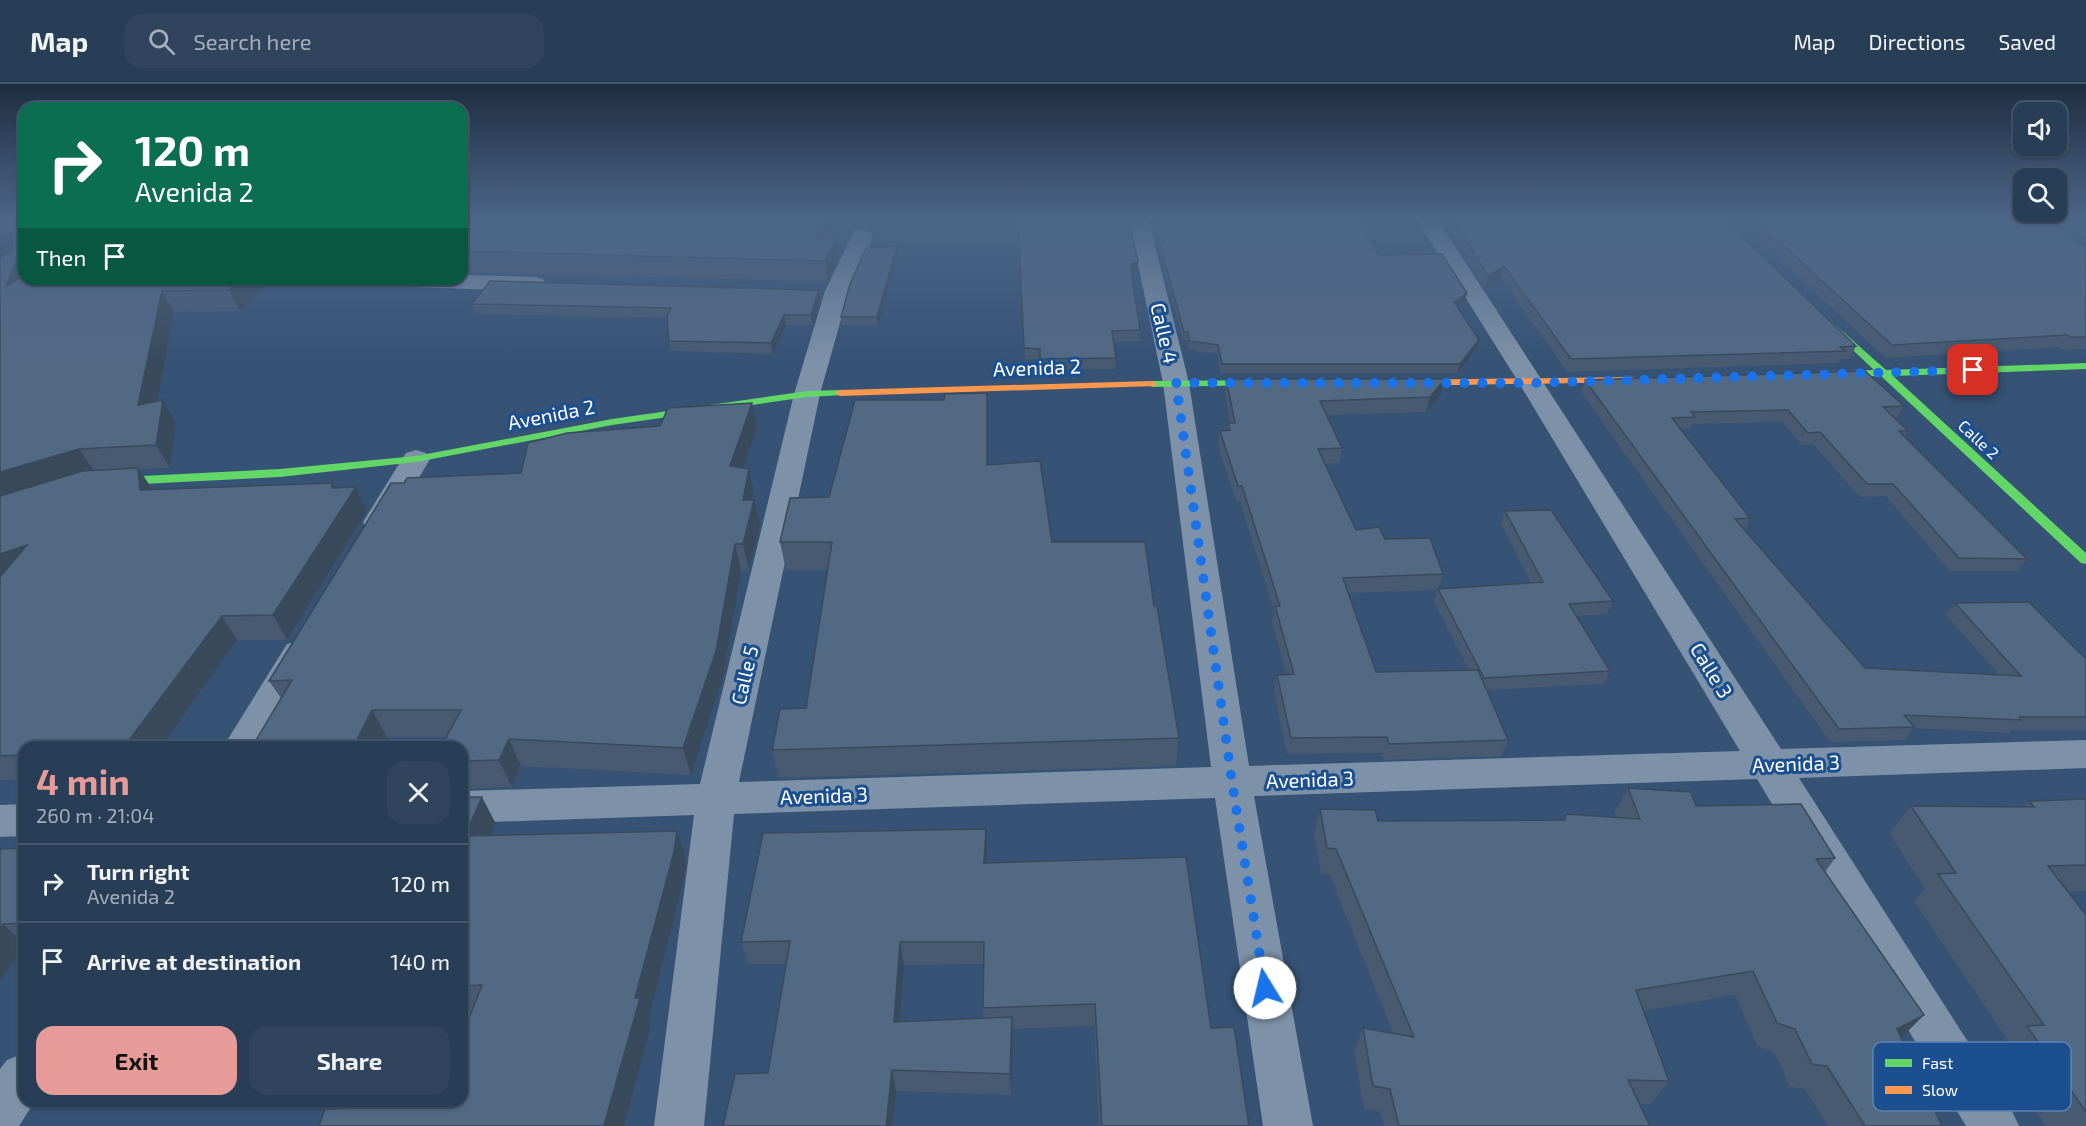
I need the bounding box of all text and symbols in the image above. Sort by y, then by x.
search box [124,14,544,68]
text: Map [30,24,88,58]
icon: search [145,25,178,58]
text: Search here [193,28,312,54]
text: Map [1793,29,1836,54]
text: Directions [1869,29,1965,54]
text: Saved [1998,29,2056,54]
map controls [2013,102,2067,222]
button: sound [2013,102,2067,156]
text: 120 m [135,124,250,174]
icon: right [36,126,114,204]
button: search [2013,168,2067,222]
text: Avenida 2 [135,175,254,207]
icon: arrive [98,240,131,273]
text: Then [36,244,86,270]
street label: Calle 4 [1146,300,1184,366]
pin [1947,344,1998,395]
street label: Avenida 2 [993,353,1081,381]
icon: arrive [1956,353,1989,386]
street label: Avenida 2 [506,394,596,434]
street label: Calle 2 [1955,415,2003,463]
street label: Calle 3 [1686,638,1738,702]
street label: Calle 5 [726,643,762,707]
street label: Avenida 3 [1752,749,1840,777]
text: 4 min [36,759,130,802]
button: close [387,761,450,824]
street label: Avenida 3 [1266,765,1354,793]
street label: Avenida 3 [780,781,868,809]
text: 260 m · 21:04 [36,803,155,827]
text: Turn right [87,858,189,884]
icon: right [36,867,69,900]
text: 120 m [391,870,450,896]
text: Avenida 2 [87,884,175,908]
icon: arrive [36,945,69,978]
text: Arrive at destination [87,948,301,974]
text: 140 m [390,948,450,974]
position arrow [1233,956,1297,1020]
button: Exit [36,1026,237,1095]
button: Share [249,1026,450,1095]
legend [1873,1042,2071,1111]
text: Fast [1922,1053,1953,1072]
text: Slow [1922,1080,1958,1099]

